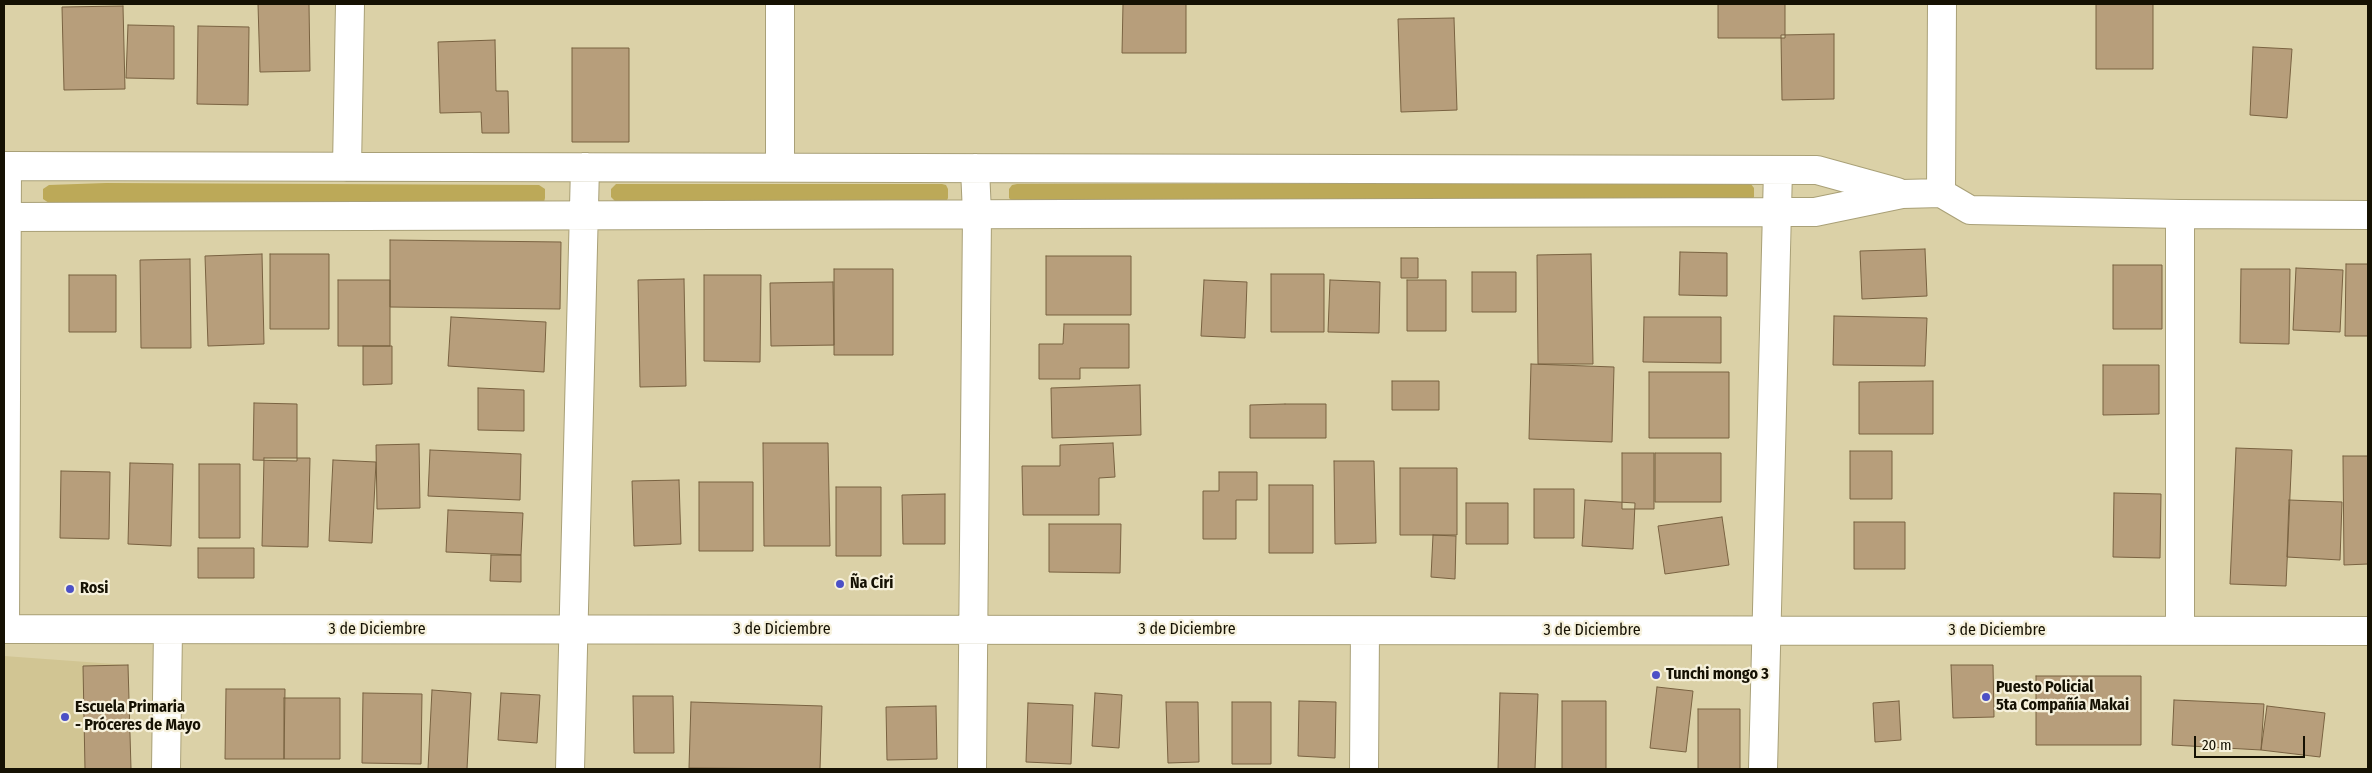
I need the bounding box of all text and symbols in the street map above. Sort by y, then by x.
place label: Ña Ciri [850,574,893,594]
marker: Ña Ciri [834,578,846,590]
place label: Rosi [80,579,108,599]
marker: Rosi [64,583,76,595]
street label: 3 de Diciembre [328,620,426,640]
street label: 3 de Diciembre [733,620,831,640]
street label: 3 de Diciembre [1138,620,1236,640]
street label: 3 de Diciembre [1543,621,1641,641]
street label: 3 de Diciembre [1948,621,2046,641]
place label: Tunchi mongo 3 [1666,665,1769,685]
marker: Tunchi mongo 3 [1650,669,1662,681]
place label: Puesto Policial 5ta Compañía Makai [1996,678,2129,716]
marker: Puesto Policial 5ta Compañía Makai [1980,691,1992,703]
place label: Escuela Primaria - Próceres de Mayo [75,698,201,736]
marker: Escuela Primaria - Próceres de Mayo [59,711,71,723]
scale bar [2197,726,2308,758]
text: 20 m [2202,736,2232,754]

